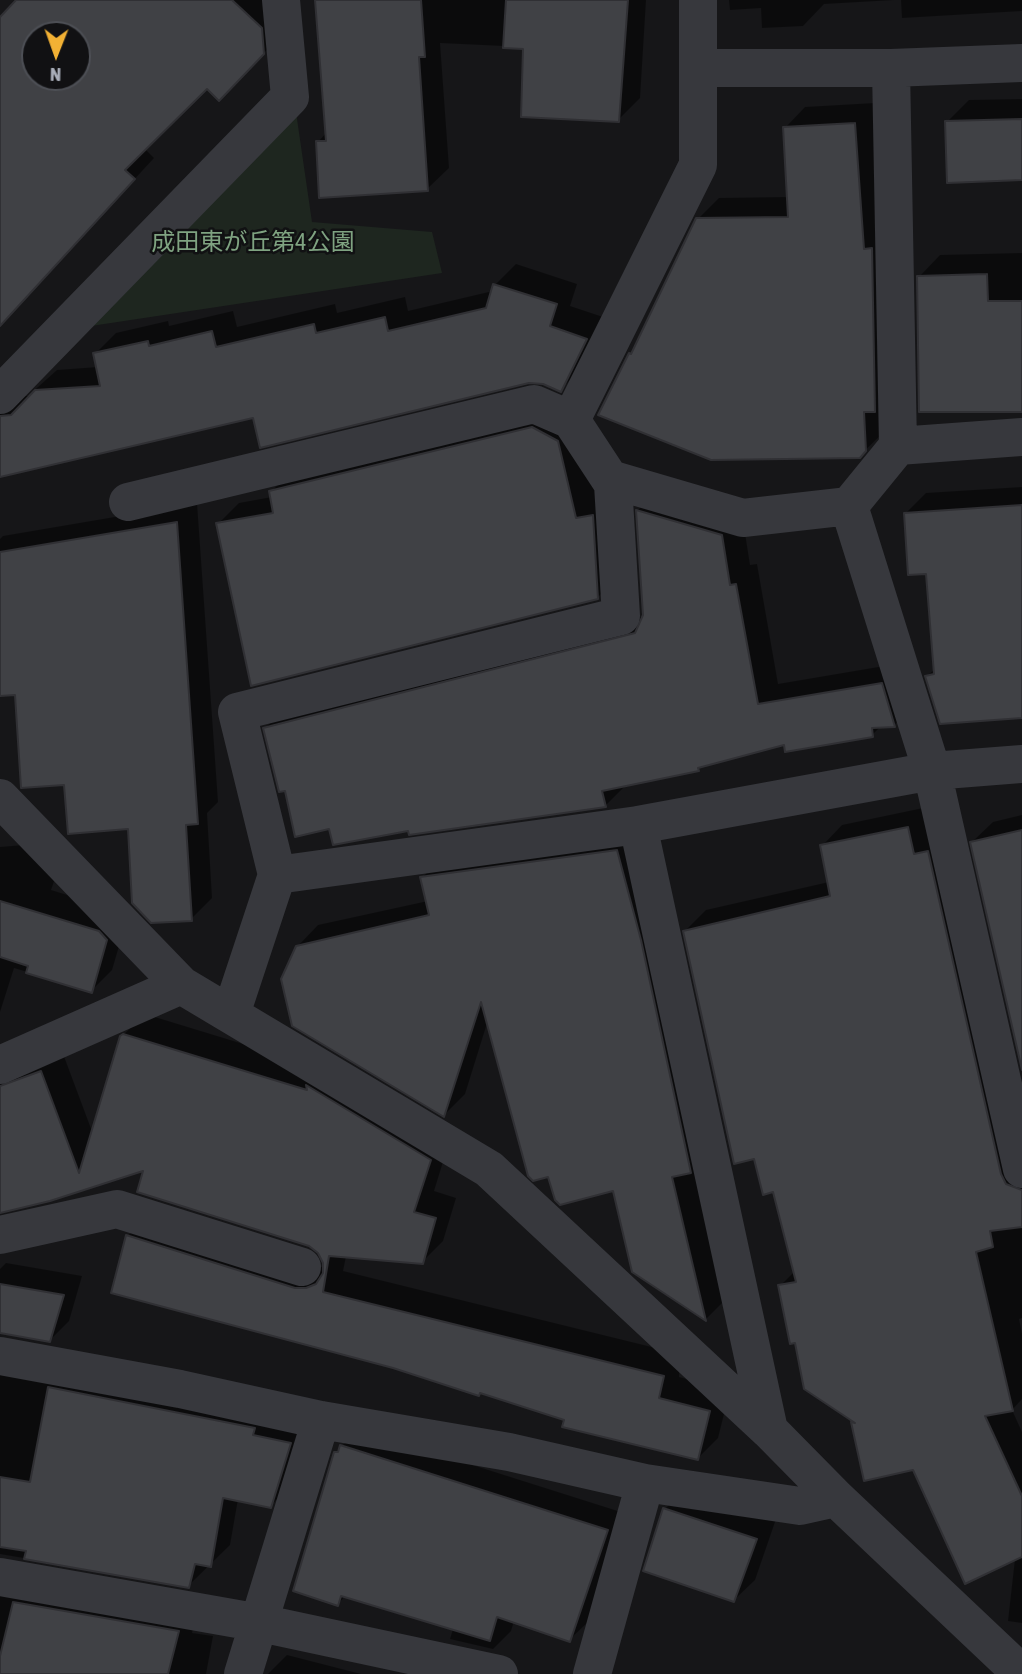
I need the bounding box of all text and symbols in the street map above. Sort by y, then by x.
north arrow [21,21,91,91]
text: N [50,64,61,86]
park label: 成田東が丘第4公園 [151,228,355,256]

